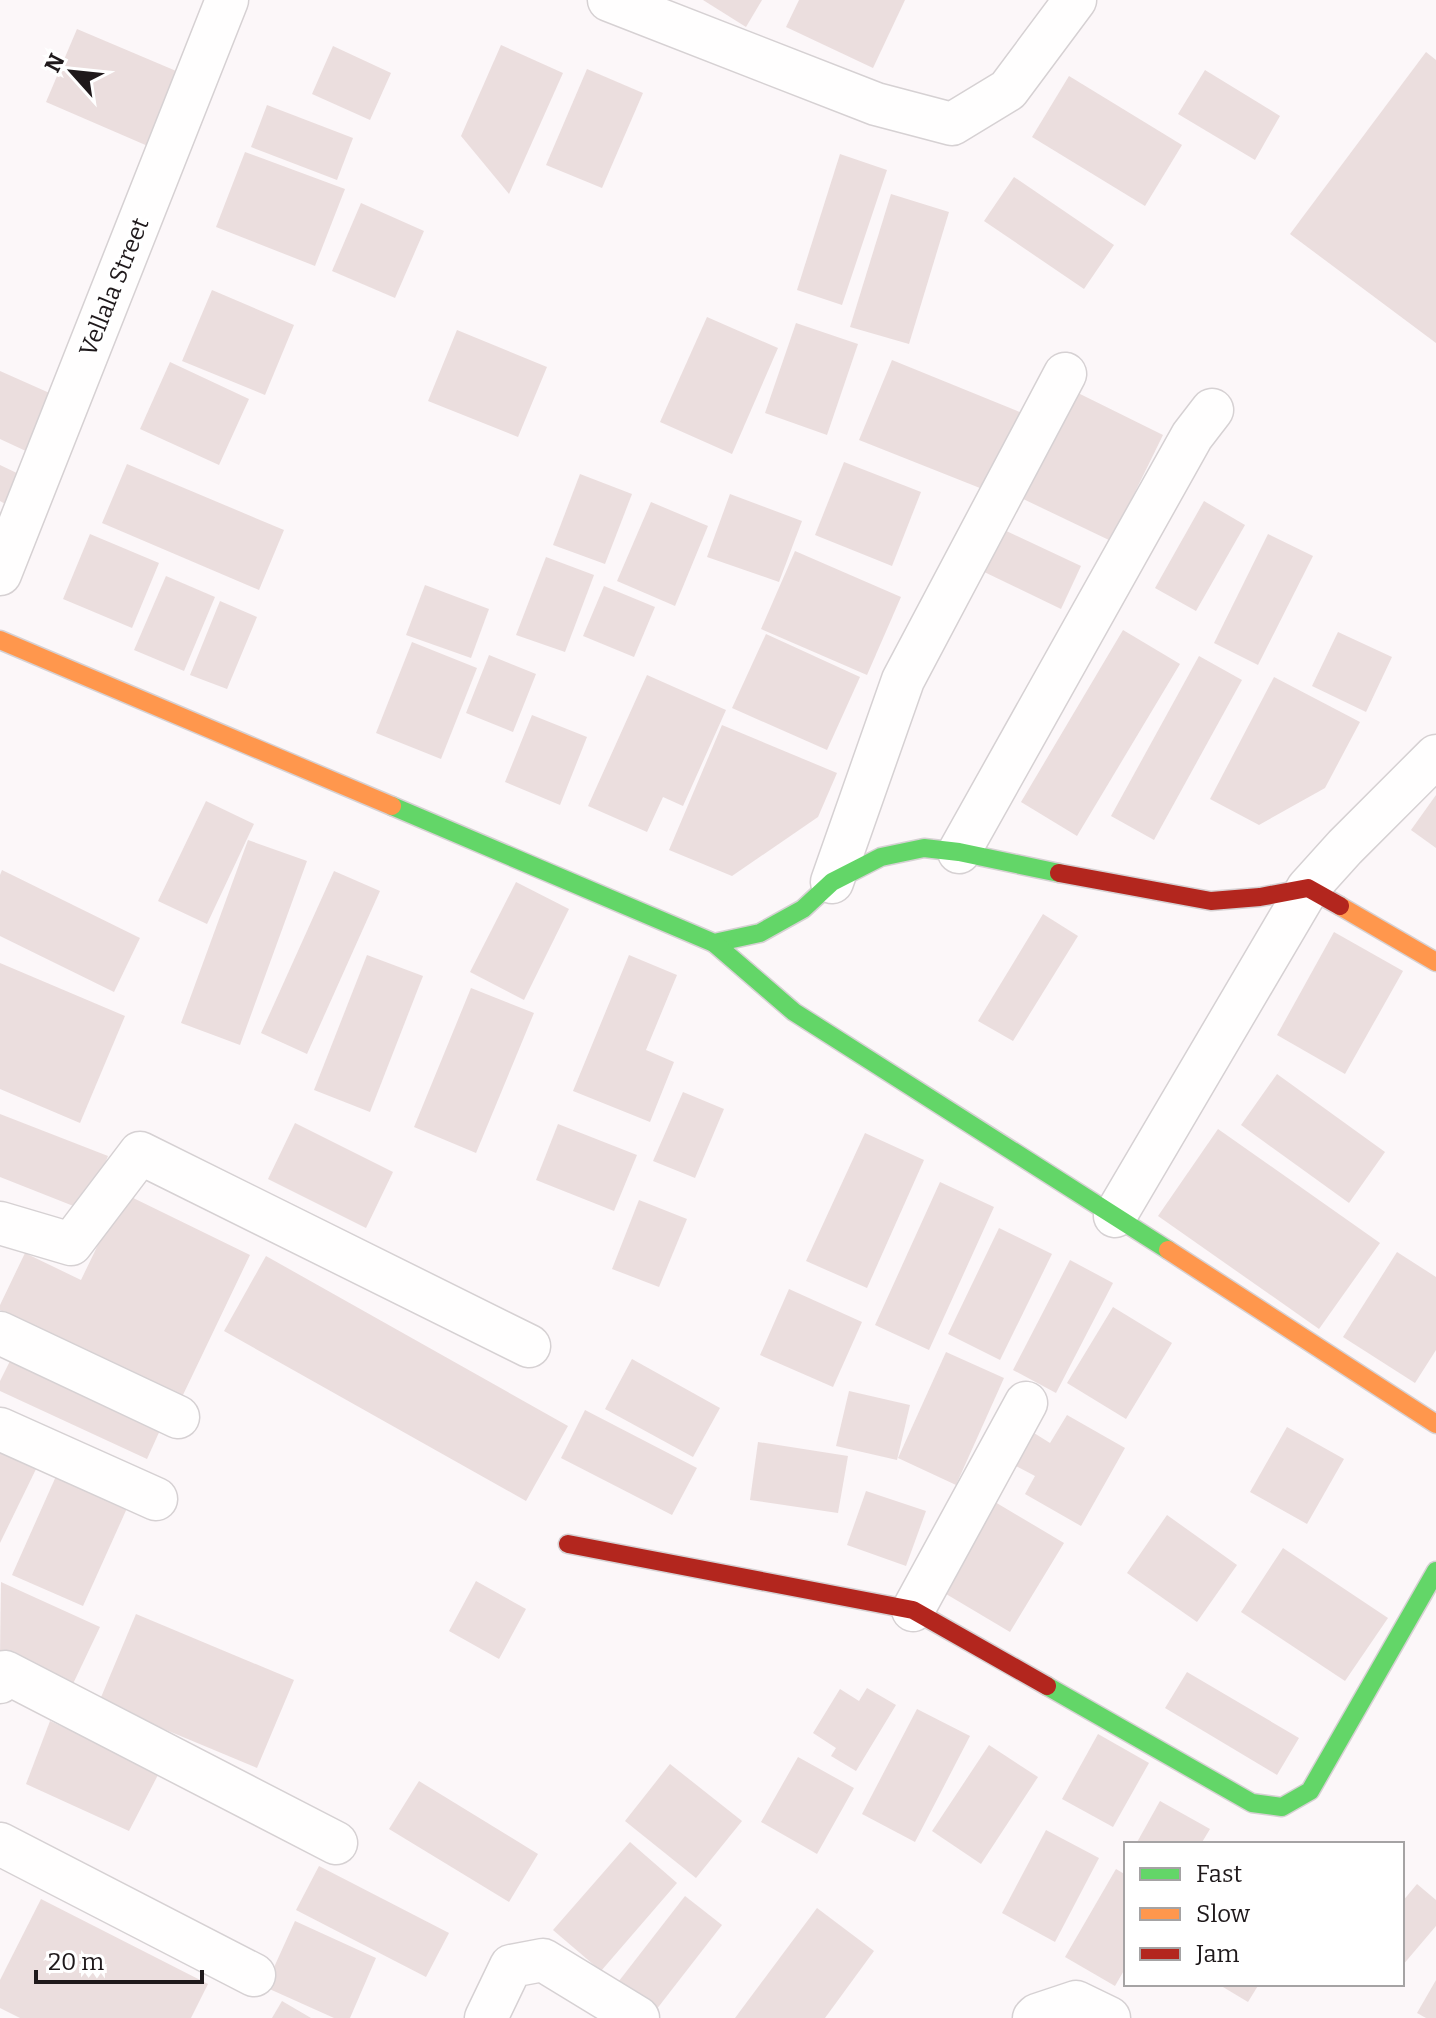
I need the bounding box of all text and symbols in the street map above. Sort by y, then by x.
north arrow [32,32,112,112]
text: N [39,49,71,77]
street label: Vellala Street [74,213,155,360]
legend [1124,1842,1404,1986]
text: Fast [1196,1860,1242,1888]
text: Slow [1196,1900,1251,1928]
scale bar [36,1934,202,1984]
text: Jam [1195,1940,1240,1968]
text: 20 m [48,1948,104,1976]

